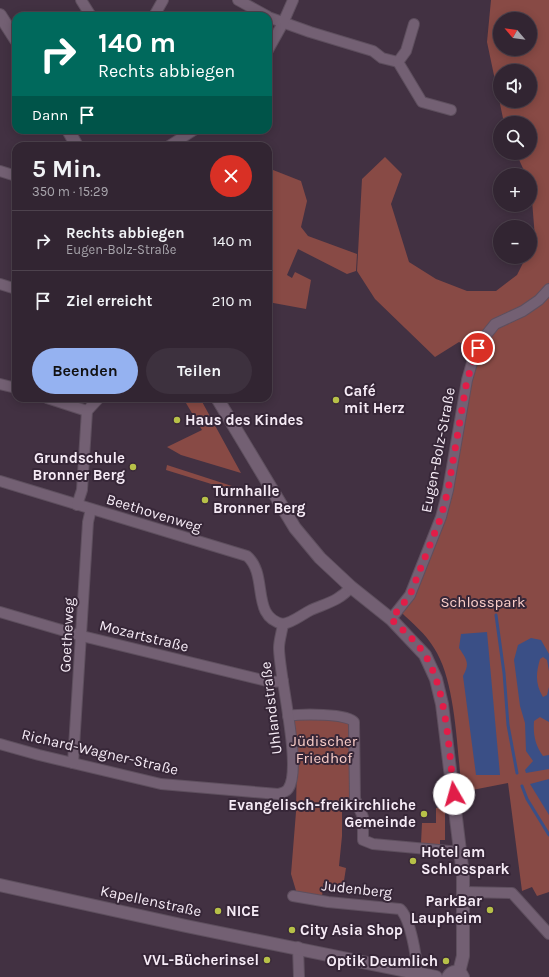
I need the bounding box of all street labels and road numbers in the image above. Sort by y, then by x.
street label: Eugen-Bolz-Straße [417,386,459,514]
street label: Beethovenweg [104,490,204,536]
street label: Goetheweg [56,597,78,673]
street label: Mozartstraße [97,616,191,656]
street label: Uhlandstraße [256,661,286,755]
street label: Richard-Wagner-Straße [20,725,180,779]
street label: Judenberg [321,876,394,902]
street label: Kapellenstraße [99,881,203,921]

